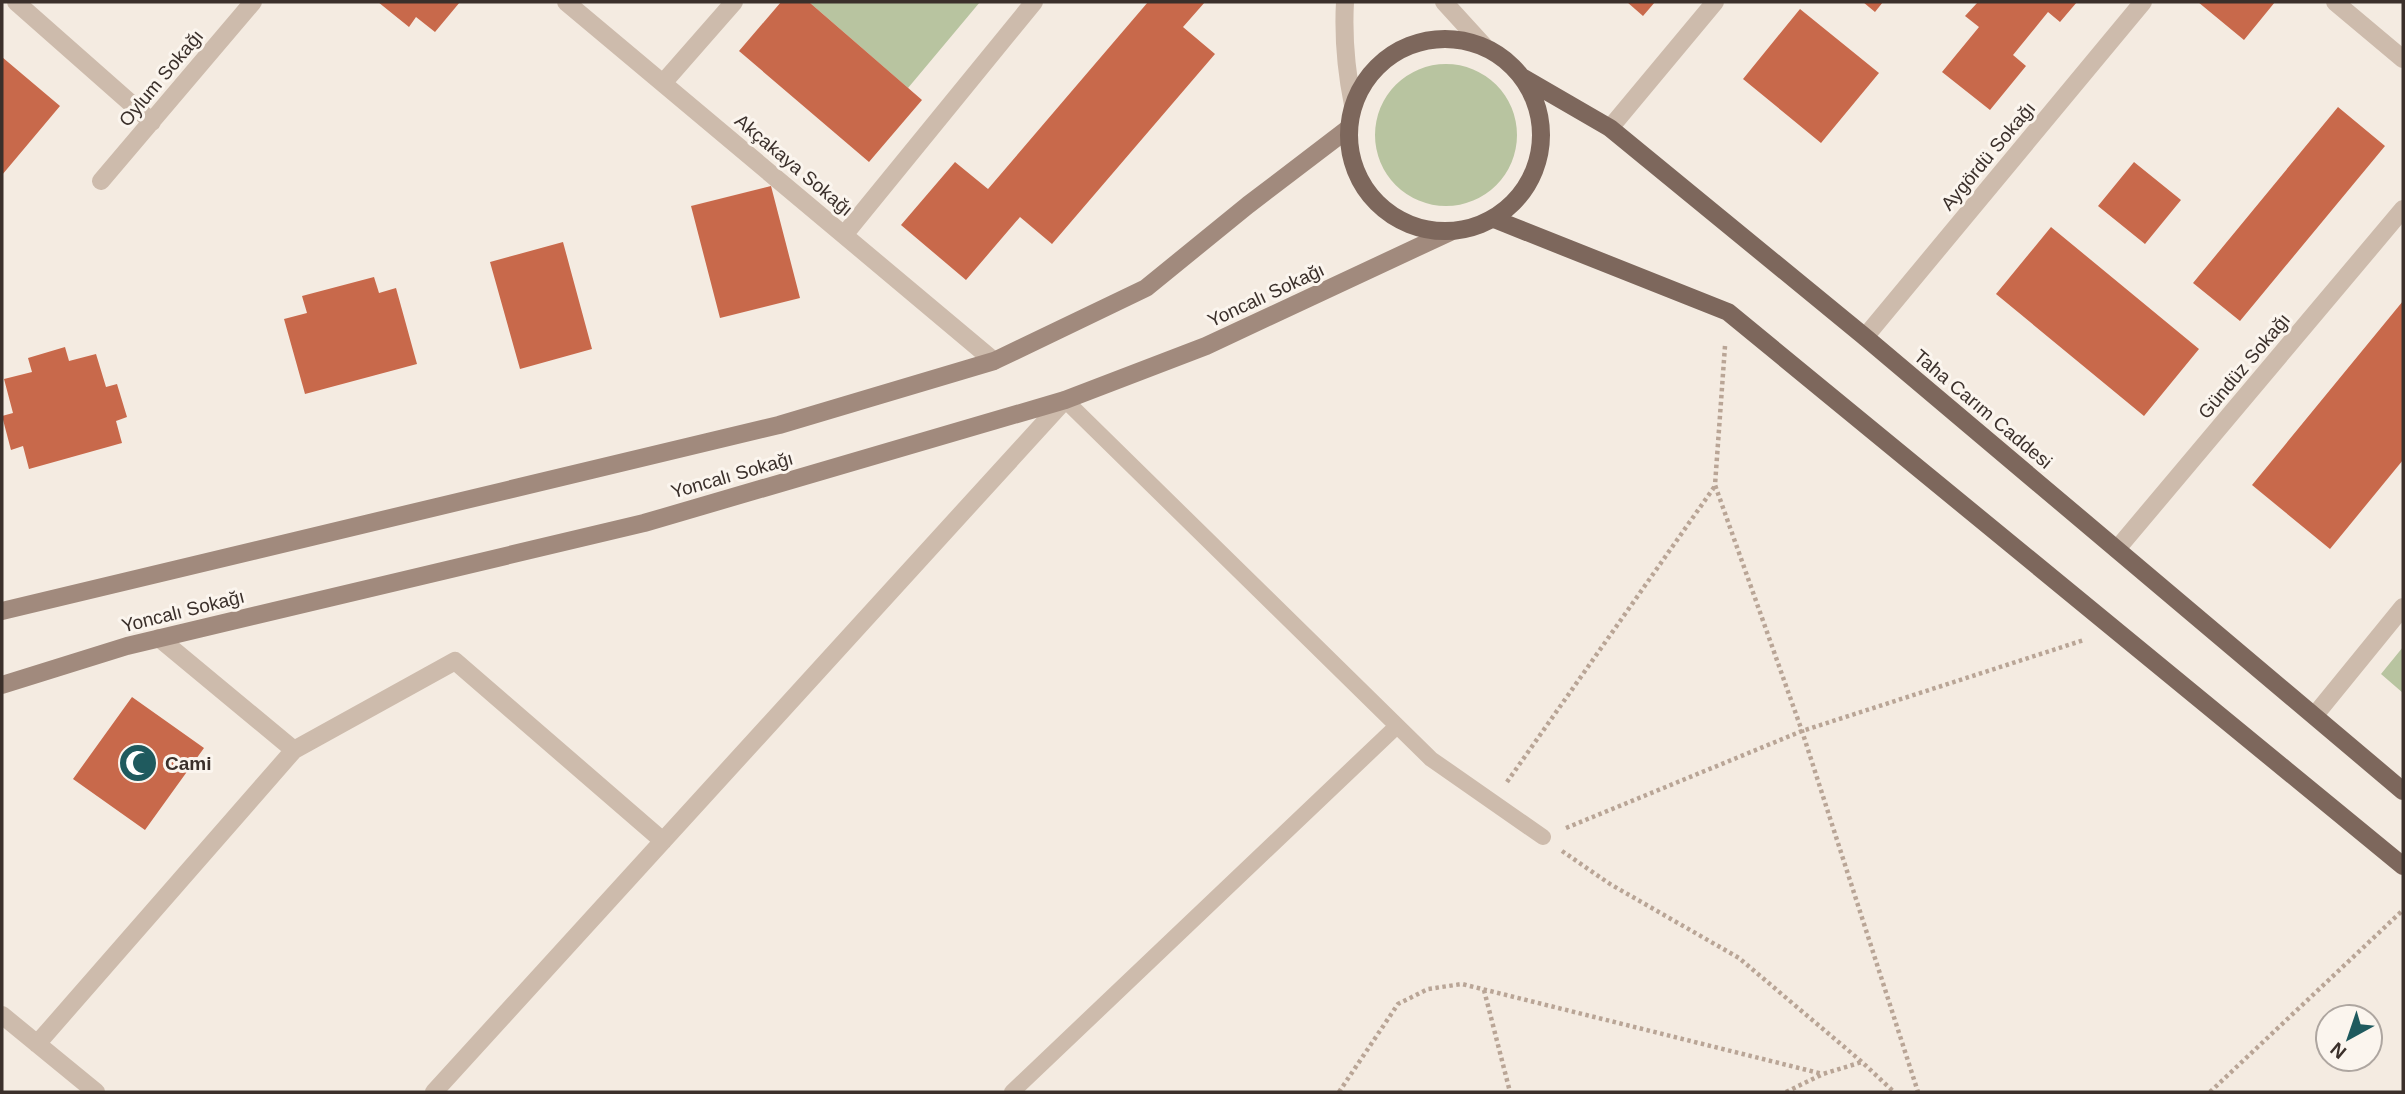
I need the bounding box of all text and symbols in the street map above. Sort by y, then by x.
street label: Oylum Sokağı [115,26,207,130]
street label: Aygördü Sokağı [1937,98,2039,214]
street label: Akçakaya Sokağı [731,110,857,220]
street label: Yoncalı Sokağı [1204,259,1328,331]
street label: Gündüz Sokağı [2194,309,2294,423]
street label: Taha Carım Caddesi [1910,345,2056,473]
street label: Yoncalı Sokağı [669,448,795,502]
street label: Yoncalı Sokağı [119,586,247,636]
mosque icon: Cami [117,742,159,784]
place label: Cami [165,753,211,774]
north arrow [2314,1003,2384,1073]
text: N [2326,1038,2350,1063]

